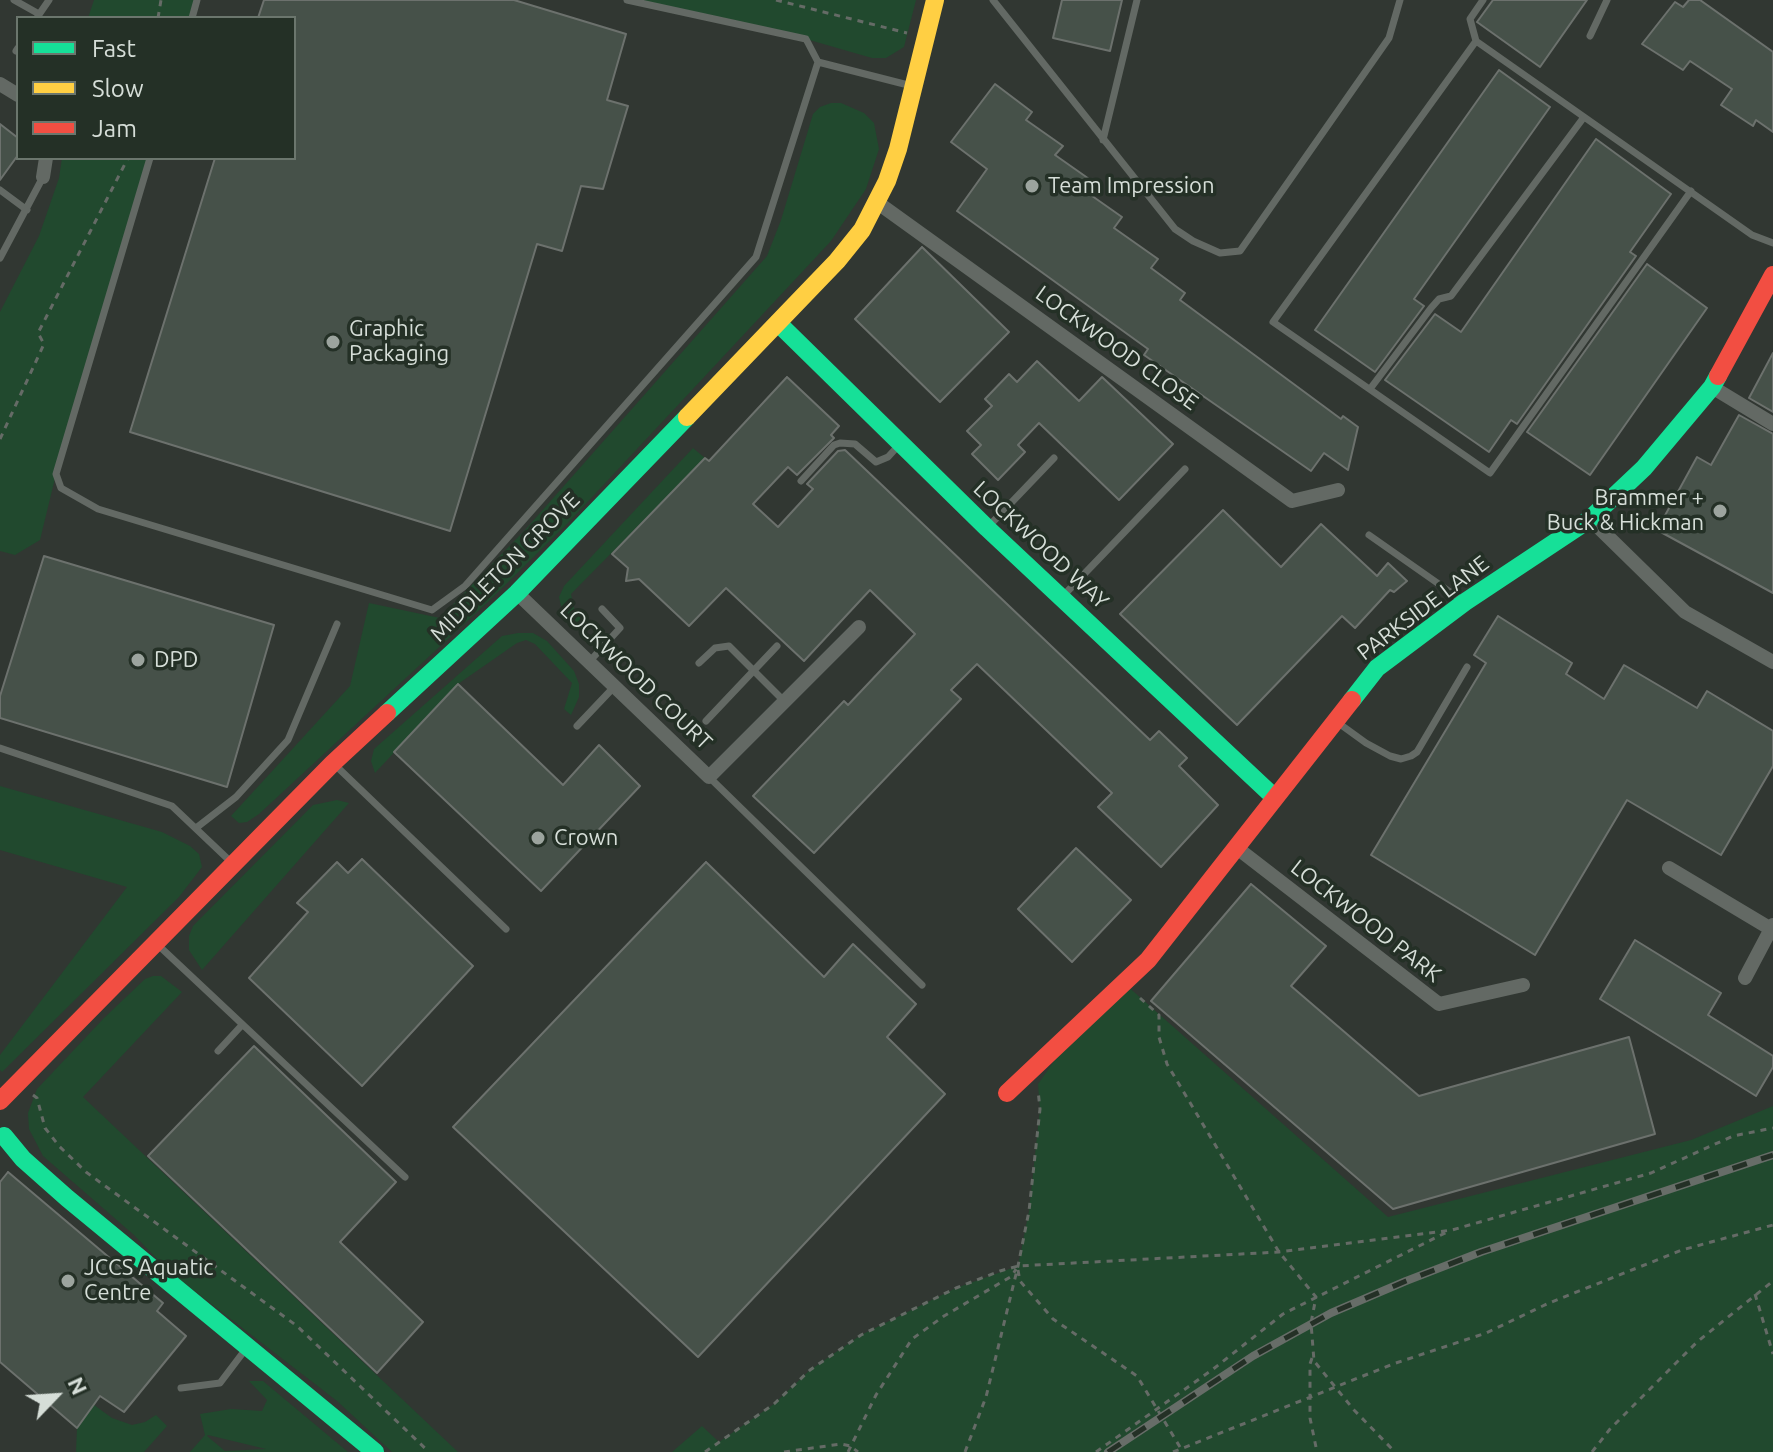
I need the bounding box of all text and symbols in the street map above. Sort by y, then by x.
legend [16,16,296,160]
text: Fast [92,35,136,62]
text: Slow [92,75,144,102]
text: Jam [92,115,137,142]
place label: Team Impression [1048,173,1214,199]
marker: Team Impression [1023,177,1041,195]
street label: LOCKWOOD CLOSE [1031,280,1203,416]
place label: Graphic Packaging [349,316,449,368]
marker: Graphic Packaging [324,333,342,351]
street label: LOCKWOOD WAY [968,476,1114,614]
place label: Brammer + Buck & Hickman [1547,485,1704,536]
street label: MIDDLETON GROVE [425,487,585,647]
marker: Brammer + Buck & Hickman [1711,502,1729,520]
street label: PARKSIDE LANE [1352,550,1494,666]
street label: LOCKWOOD COURT [555,597,717,755]
place label: DPD [154,647,198,673]
marker: DPD [129,651,147,669]
place label: Crown [554,825,618,851]
marker: Crown [529,829,547,847]
street label: LOCKWOOD PARK [1286,854,1446,988]
place label: JCCS Aquatic Centre [84,1255,214,1306]
marker: JCCS Aquatic Centre [59,1272,77,1290]
north arrow [16,1356,96,1436]
text: N [63,1373,93,1398]

